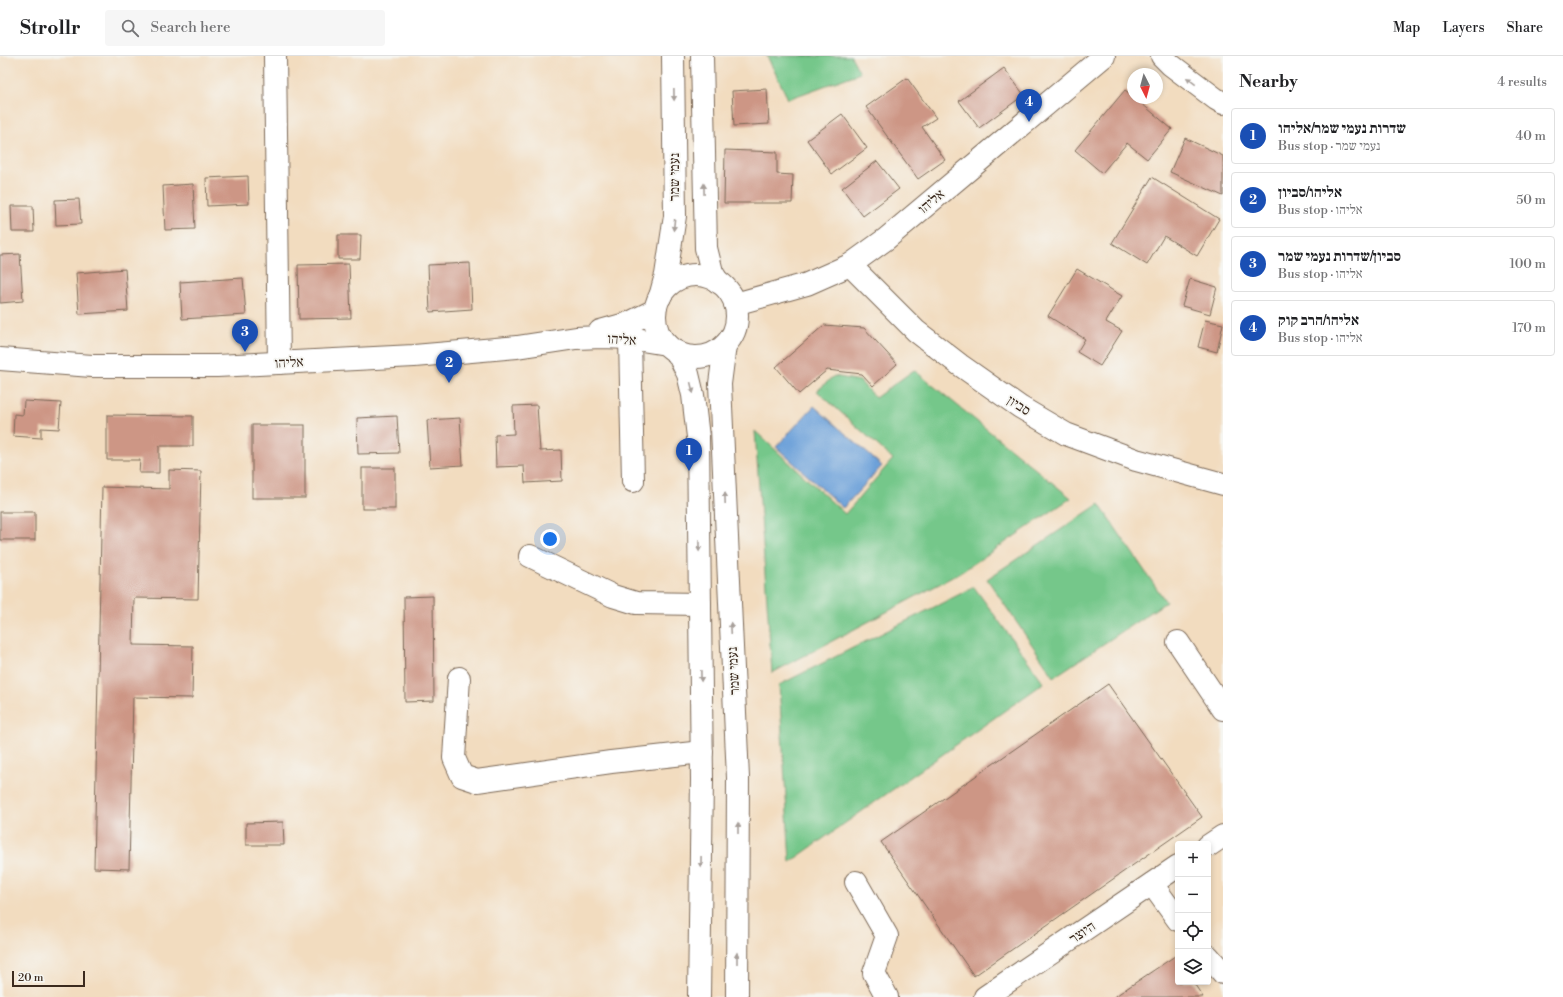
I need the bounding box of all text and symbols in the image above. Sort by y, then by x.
search box [105,10,385,46]
text: Strollr [20,16,81,40]
icon: search [119,17,141,39]
text: Search here [151,18,231,37]
text: Map [1393,19,1420,37]
text: Layers [1442,19,1485,37]
text: Share [1507,19,1543,37]
north arrow [1127,68,1163,104]
text: Nearby [1239,71,1298,93]
text: 4 results [1497,74,1547,90]
one-way arrow [1186,76,1197,85]
one-way arrow [670,89,677,101]
pin: 4 [1016,89,1042,122]
text: שדרות נעמי שמר/אליהו [1278,119,1406,138]
text: 1 [1250,128,1256,144]
text: 40 m [1516,128,1546,144]
text: Bus stop · נעמי שמר [1278,138,1380,154]
street label: נעמי שמר [666,153,684,201]
one-way arrow [701,182,707,195]
text: אליהו/סביון [1278,183,1342,202]
street label: אליהו [915,185,949,218]
text: 2 [1249,192,1257,208]
text: 50 m [1516,192,1546,208]
text: Bus stop · אליהו [1278,202,1363,218]
one-way arrow [670,219,677,231]
text: סביון/שדרות נעמי שמר [1278,247,1401,266]
text: 3 [1249,256,1257,272]
text: 100 m [1510,256,1546,272]
text: Bus stop · אליהו [1278,266,1363,282]
text: אליהו/הרב קוק [1278,311,1359,330]
pin: 3 [232,319,258,352]
text: 4 [1249,320,1257,336]
text: 170 m [1512,320,1546,336]
street label: אליהו [607,330,637,350]
text: Bus stop · אליהו [1278,330,1363,346]
pin: 2 [436,350,462,383]
street label: אליהו [274,353,304,373]
one-way arrow [689,382,695,394]
street label: סביון [1003,392,1034,420]
pin: 1 [676,438,702,471]
one-way arrow [722,491,728,504]
your location [540,529,560,549]
one-way arrow [696,540,702,553]
one-way arrow [727,622,734,634]
street label: נעמי שמר [724,646,744,696]
one-way arrow [698,670,704,683]
one-way arrow [735,821,741,834]
map controls [1175,841,1211,985]
button: + [1175,841,1211,877]
one-way arrow [698,856,704,869]
button: − [1175,877,1211,913]
button: locate [1175,913,1211,949]
street label: היוצר [1066,918,1099,948]
button: layers [1175,949,1211,985]
one-way arrow [734,951,740,964]
scale bar [12,969,85,988]
text: 20 m [18,971,43,985]

